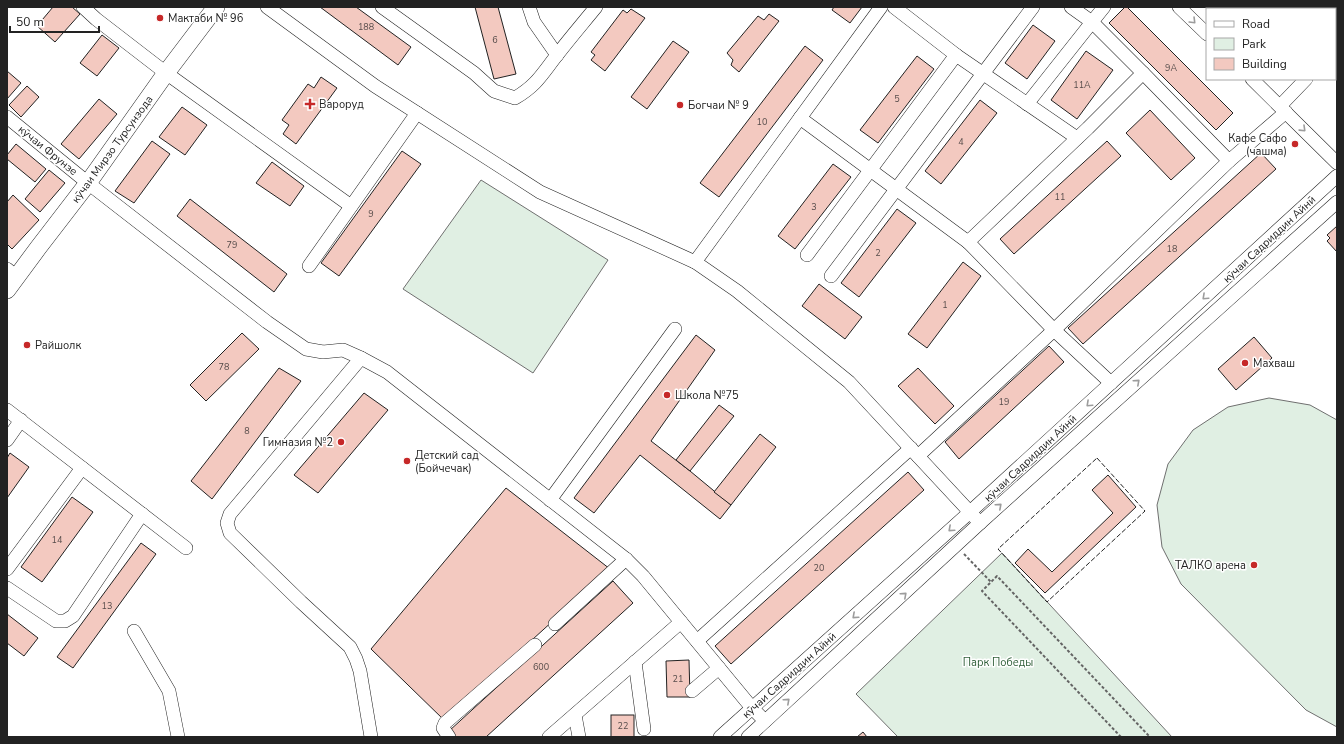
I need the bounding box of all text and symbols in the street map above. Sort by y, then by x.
scale bar [10,8,99,34]
legend [1206,8,1336,80]
place label: Мактаби № 96 [168,11,244,26]
marker: Мактаби № 96 [155,13,165,23]
text: 50 m [16,14,44,30]
one-way arrow [1188,16,1196,24]
text: Road [1242,16,1270,32]
house number: 188 [358,21,374,33]
house number: 6 [492,34,498,46]
text: Park [1242,36,1267,52]
text: Building [1242,56,1287,72]
house number: 9А [1165,62,1177,74]
house number: 11А [1073,79,1091,91]
street label: кӯчаи Мирзо Турсунзода [68,93,157,206]
house number: 5 [894,93,900,105]
place label: Вароруд [319,97,364,112]
marker: Вароруд [304,98,316,110]
place label: Богчаи № 9 [688,98,749,113]
marker: Богчаи № 9 [675,100,685,110]
house number: 10 [757,116,767,128]
street label: кӯчаи Фрунзе [15,122,80,179]
one-way arrow [1298,124,1306,132]
place label: Кафе Сафо (чашма) [1228,131,1287,159]
house number: 4 [958,136,964,148]
marker: Кафе Сафо (чашма) [1290,139,1300,149]
house number: 11 [1055,191,1065,203]
street label: кӯчаи Садриддин Айнӣ [1220,192,1319,286]
house number: 3 [811,201,817,213]
house number: 9 [368,208,374,220]
house number: 79 [227,239,237,251]
house number: 18 [1167,243,1177,255]
house number: 2 [875,247,881,259]
one-way arrow [1202,292,1210,300]
house number: 1 [942,299,948,311]
place label: Райшолк [35,338,81,353]
marker: Райшолк [22,340,32,350]
place label: Махваш [1253,356,1295,371]
marker: Махваш [1240,358,1250,368]
house number: 78 [219,361,229,373]
one-way arrow [1133,379,1140,386]
place label: Школа №75 [675,388,739,403]
marker: Школа №75 [662,390,672,400]
house number: 19 [999,396,1009,408]
one-way arrow [1086,399,1094,406]
street label: кӯчаи Садриддин Айнӣ [981,411,1080,505]
house number: 8 [244,425,250,437]
place label: Гимназия №2 [263,435,333,450]
marker: Гимназия №2 [336,437,346,447]
place label: Детский сад (Бойчечак) [415,448,479,476]
marker: Детский сад (Бойчечак) [402,456,412,466]
one-way arrow [995,504,1002,511]
one-way arrow [949,524,956,531]
house number: 14 [52,534,63,546]
place label: ТАЛКО арена [1175,558,1246,573]
marker: ТАЛКО арена [1249,560,1259,570]
house number: 20 [814,562,824,574]
one-way arrow [899,592,907,599]
house number: 13 [102,600,112,612]
one-way arrow [852,611,860,619]
street label: кӯчаи Садриддин Айнӣ [739,629,840,722]
park label: Парк Победы [963,655,1033,670]
house number: 600 [533,661,549,673]
house number: 21 [673,673,683,685]
one-way arrow [782,699,790,706]
house number: 22 [618,720,628,732]

